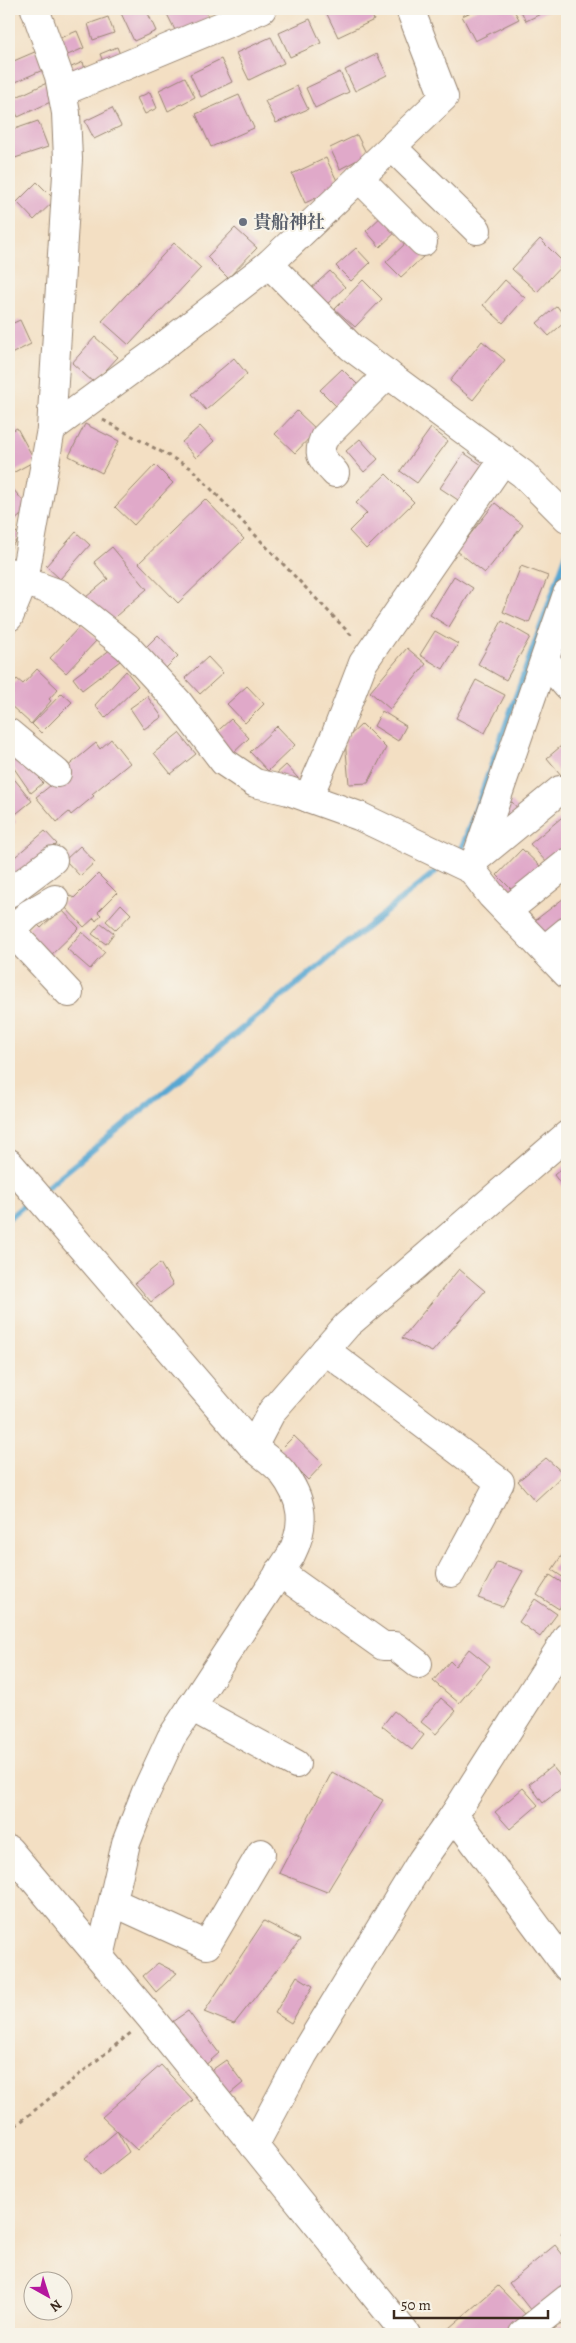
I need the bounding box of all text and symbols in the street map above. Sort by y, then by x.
place label: 貴船神社 [253,210,325,234]
marker: 貴船神社 [237,216,249,228]
north arrow [22,2270,72,2320]
scale bar [394,2288,547,2320]
text: N [46,2295,66,2316]
text: 50 m [401,2295,431,2315]

